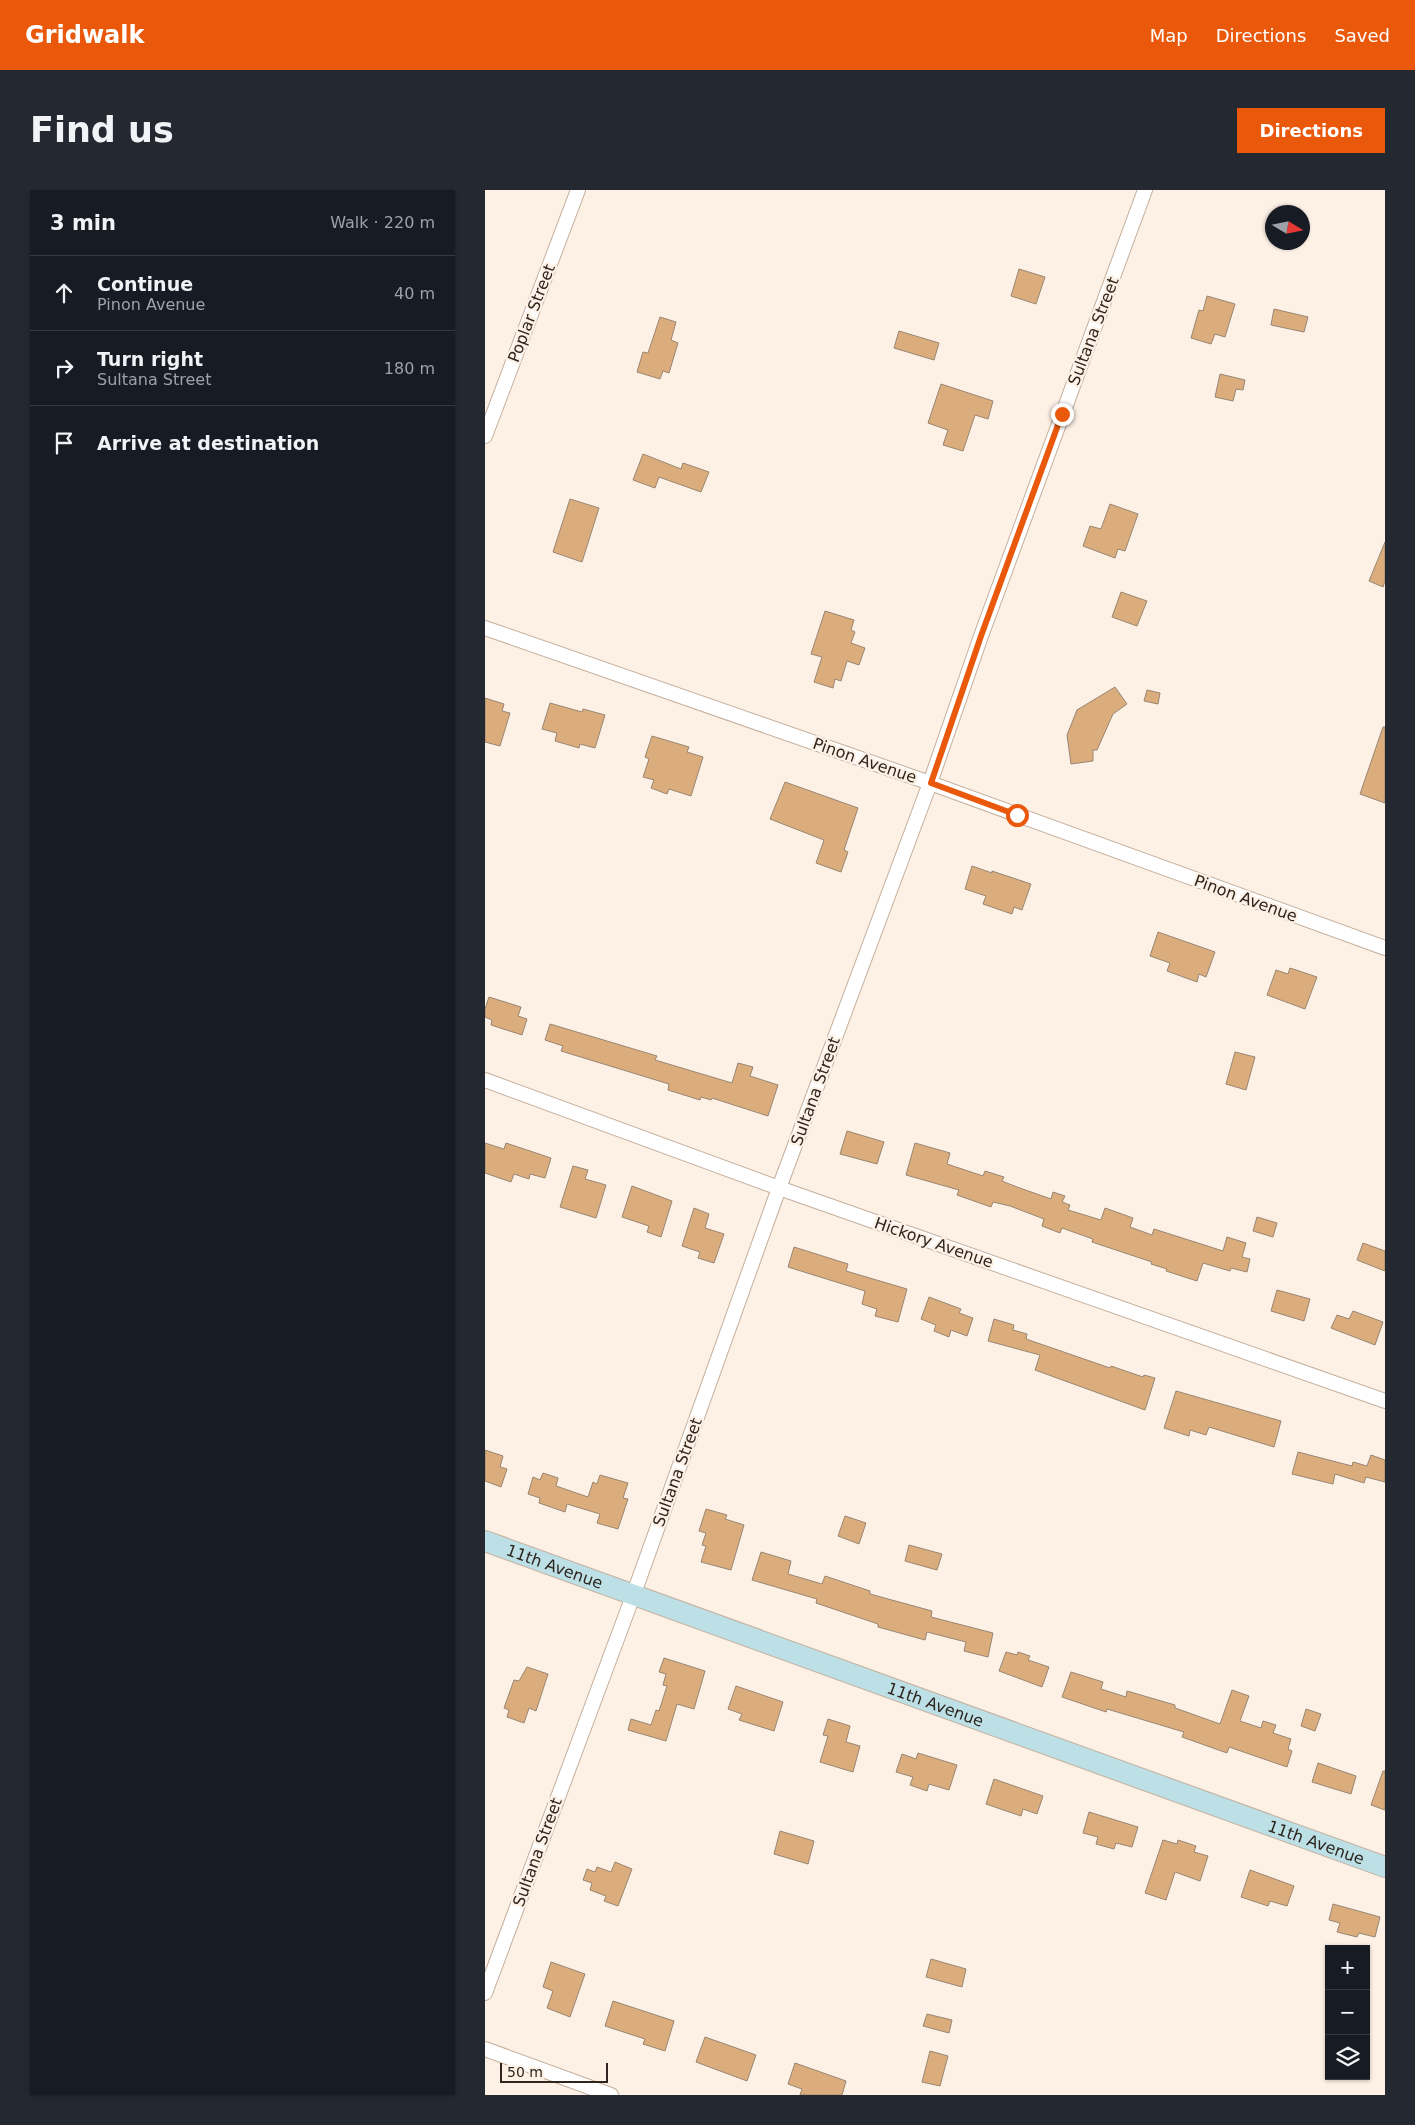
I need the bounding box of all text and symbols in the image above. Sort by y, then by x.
text: Gridwalk [25,21,145,49]
text: Map [1150,25,1188,46]
text: Directions [1216,25,1306,46]
text: Saved [1334,25,1390,46]
button: Directions [1237,108,1385,153]
text: Find us [30,110,174,150]
north arrow [1265,205,1310,250]
text: 3 min [50,211,116,235]
text: Walk · 220 m [330,213,435,232]
street label: Poplar Street [504,261,559,365]
text: Continue [97,273,193,295]
street label: Sultana Street [1064,274,1123,388]
icon: ahead [50,279,78,307]
text: 40 m [394,284,435,303]
text: Pinon Avenue [97,295,205,314]
text: Turn right [97,348,203,370]
icon: right [50,354,78,382]
text: 180 m [384,359,435,378]
text: Sultana Street [97,370,211,389]
route end [1051,403,1074,426]
icon: arrive [50,429,78,457]
text: Arrive at destination [97,432,319,454]
street label: Pinon Avenue [811,734,919,787]
route start [1006,804,1029,827]
street label: Pinon Avenue [1192,871,1300,926]
street label: Sultana Street [787,1034,844,1148]
street label: Hickory Avenue [872,1213,996,1272]
street label: Sultana Street [649,1415,706,1529]
street label: 11th Avenue [504,1540,605,1593]
street label: 11th Avenue [884,1678,986,1731]
street label: Sultana Street [509,1795,566,1909]
street label: 11th Avenue [1265,1816,1367,1869]
map controls [1325,1945,1370,2080]
button: + [1325,1945,1370,1990]
button: − [1325,1990,1370,2035]
button: layers [1325,2035,1370,2080]
scale bar [500,2060,607,2083]
text: 50 m [507,2064,543,2080]

